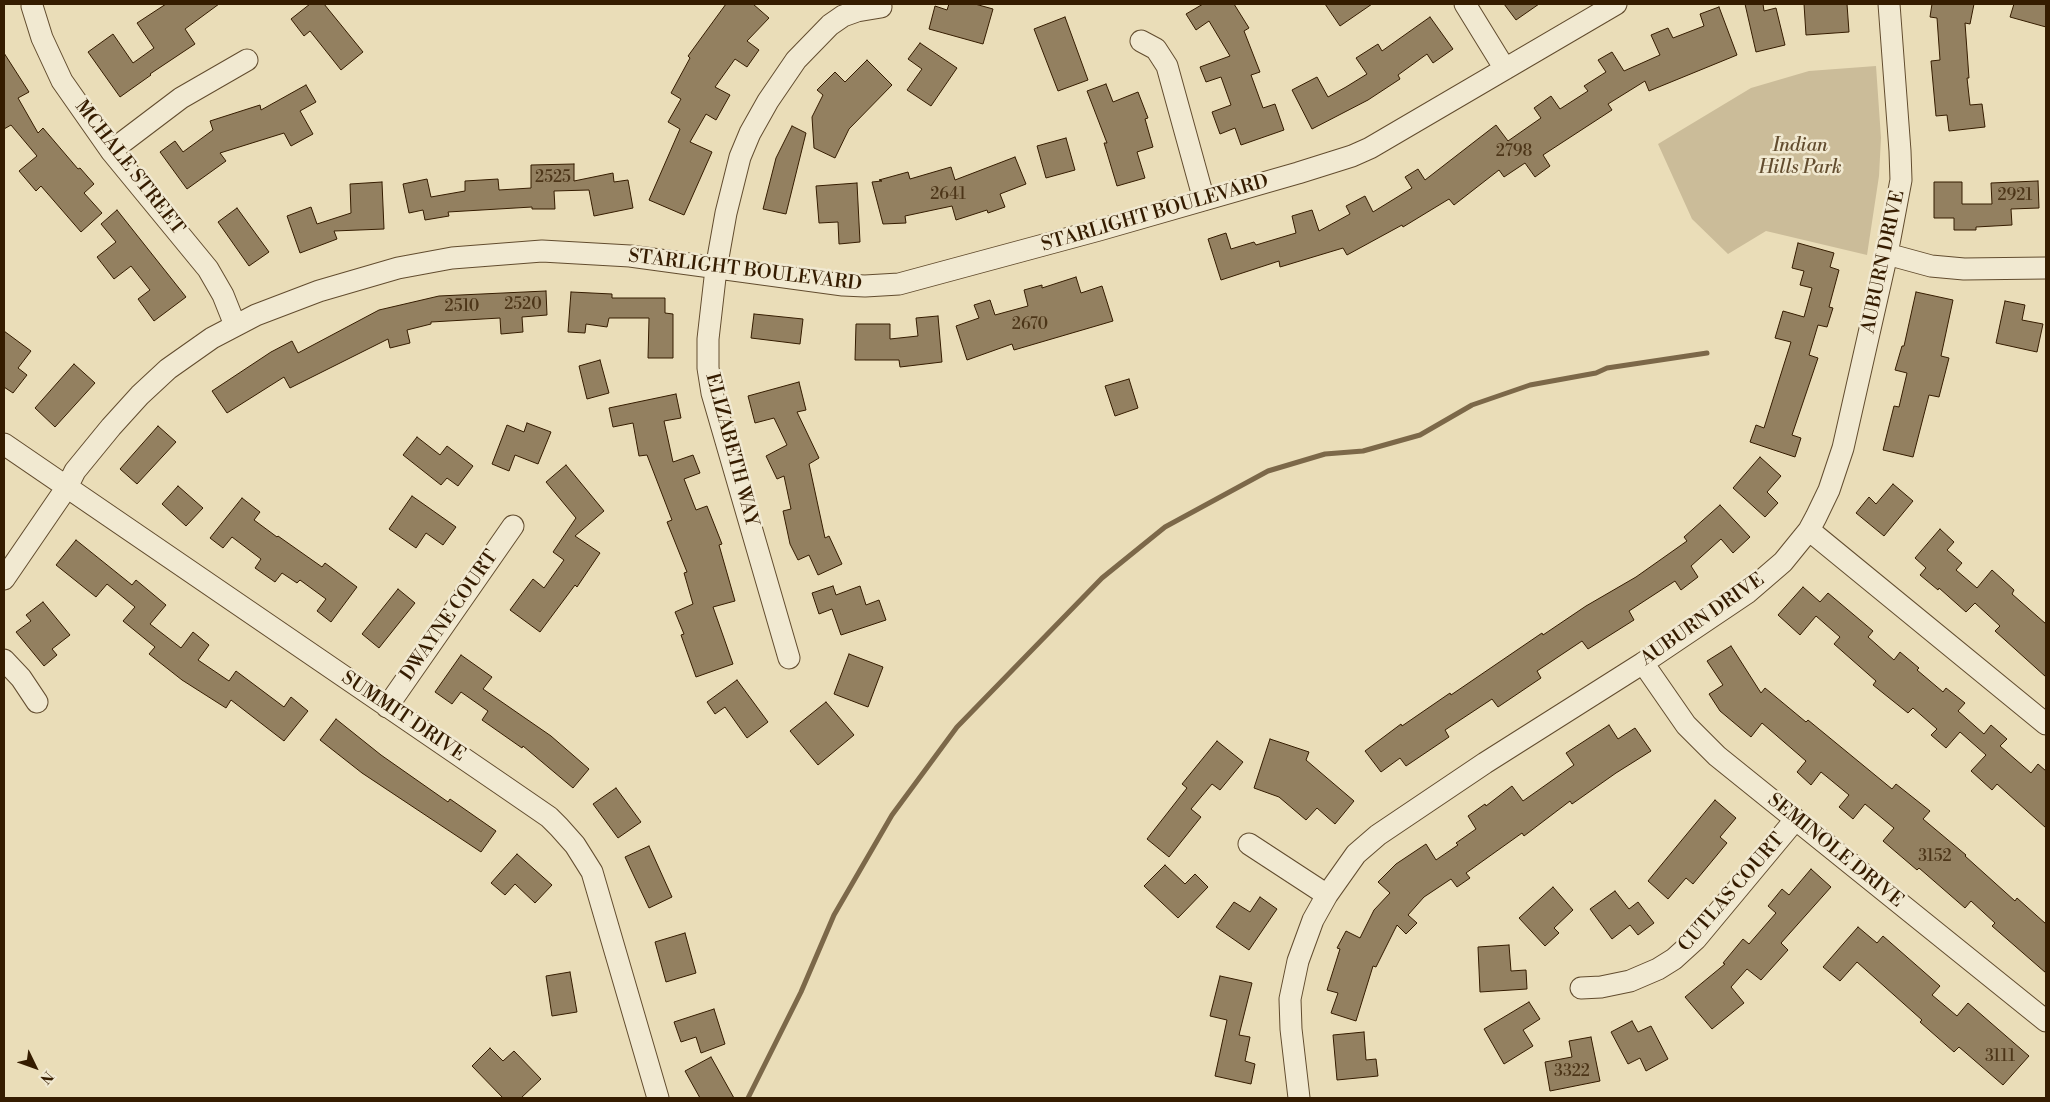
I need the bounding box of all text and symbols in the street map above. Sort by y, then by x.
street label: MCHALE STREET [69,96,189,240]
park label: Indian Hills Park [1758,135,1842,179]
house number: 2798 [1496,142,1532,162]
house number: 2525 [535,168,571,188]
street label: STARLIGHT BOULEVARD [1039,171,1271,257]
house number: 2641 [930,185,966,205]
house number: 2921 [1997,186,2033,206]
street label: AUBURN DRIVE [1858,188,1910,336]
street label: STARLIGHT BOULEVARD [627,245,863,297]
house number: 2520 [504,295,542,315]
house number: 2510 [445,297,479,317]
house number: 2670 [1012,315,1048,335]
street label: ELIZABETH WAY [700,371,762,529]
street label: DWAYNE COURT [397,546,503,686]
street label: AUBURN DRIVE [1637,569,1769,671]
street label: SUMMIT DRIVE [337,667,469,767]
street label: SEMINOLE DRIVE [1762,789,1908,913]
street label: CUTLAS COURT [1674,829,1790,957]
house number: 3152 [1918,847,1952,867]
north arrow [10,1042,60,1092]
house number: 3111 [1985,1047,2015,1067]
house number: 3322 [1554,1062,1590,1082]
text: N [36,1067,57,1087]

